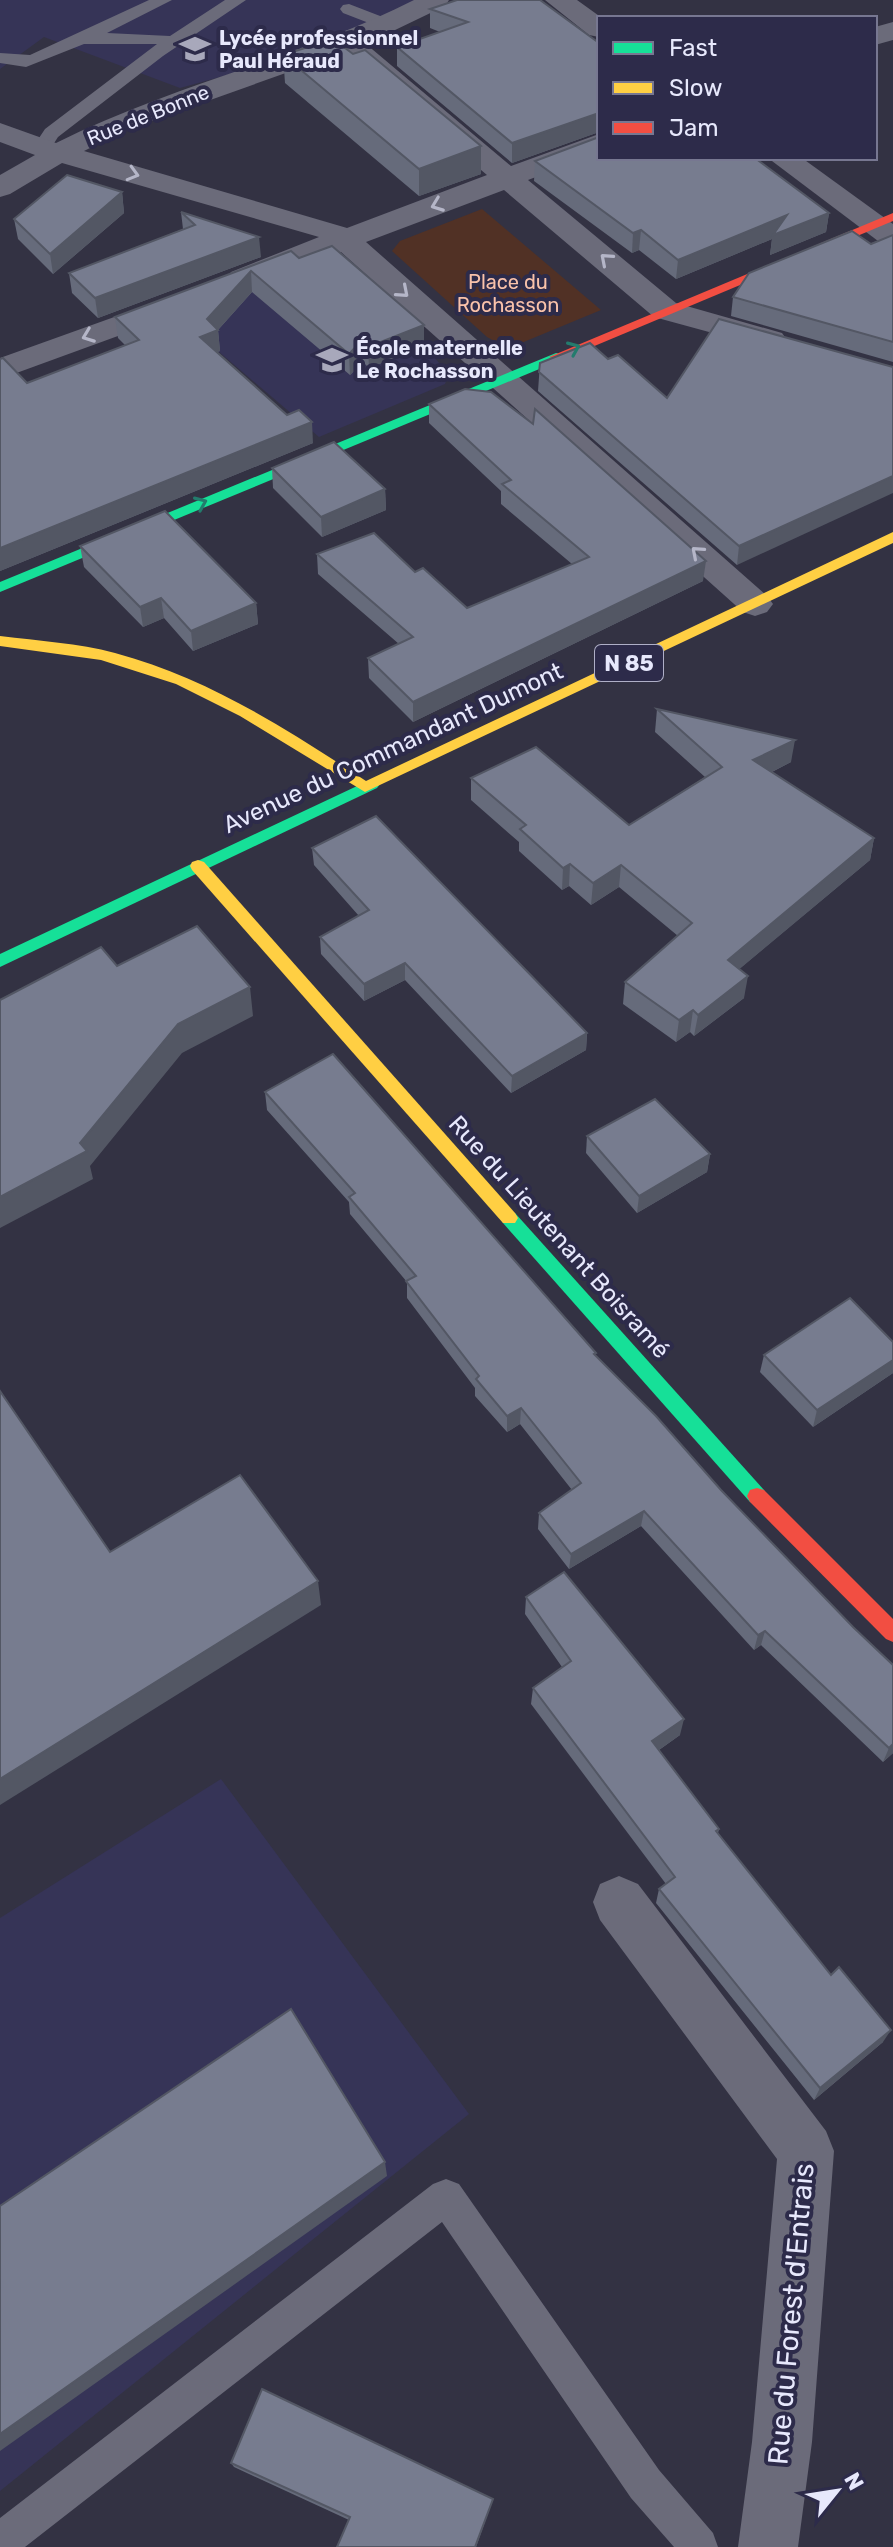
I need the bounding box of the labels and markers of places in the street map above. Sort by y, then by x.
place label: Lycée professionnel Paul Héraud [219,26,418,73]
school or university icon: Lycée professionnel Paul Héraud [178,32,212,66]
place label: École maternelle Le Rochasson [356,336,523,383]
school or university icon: École maternelle Le Rochasson [315,343,349,377]

